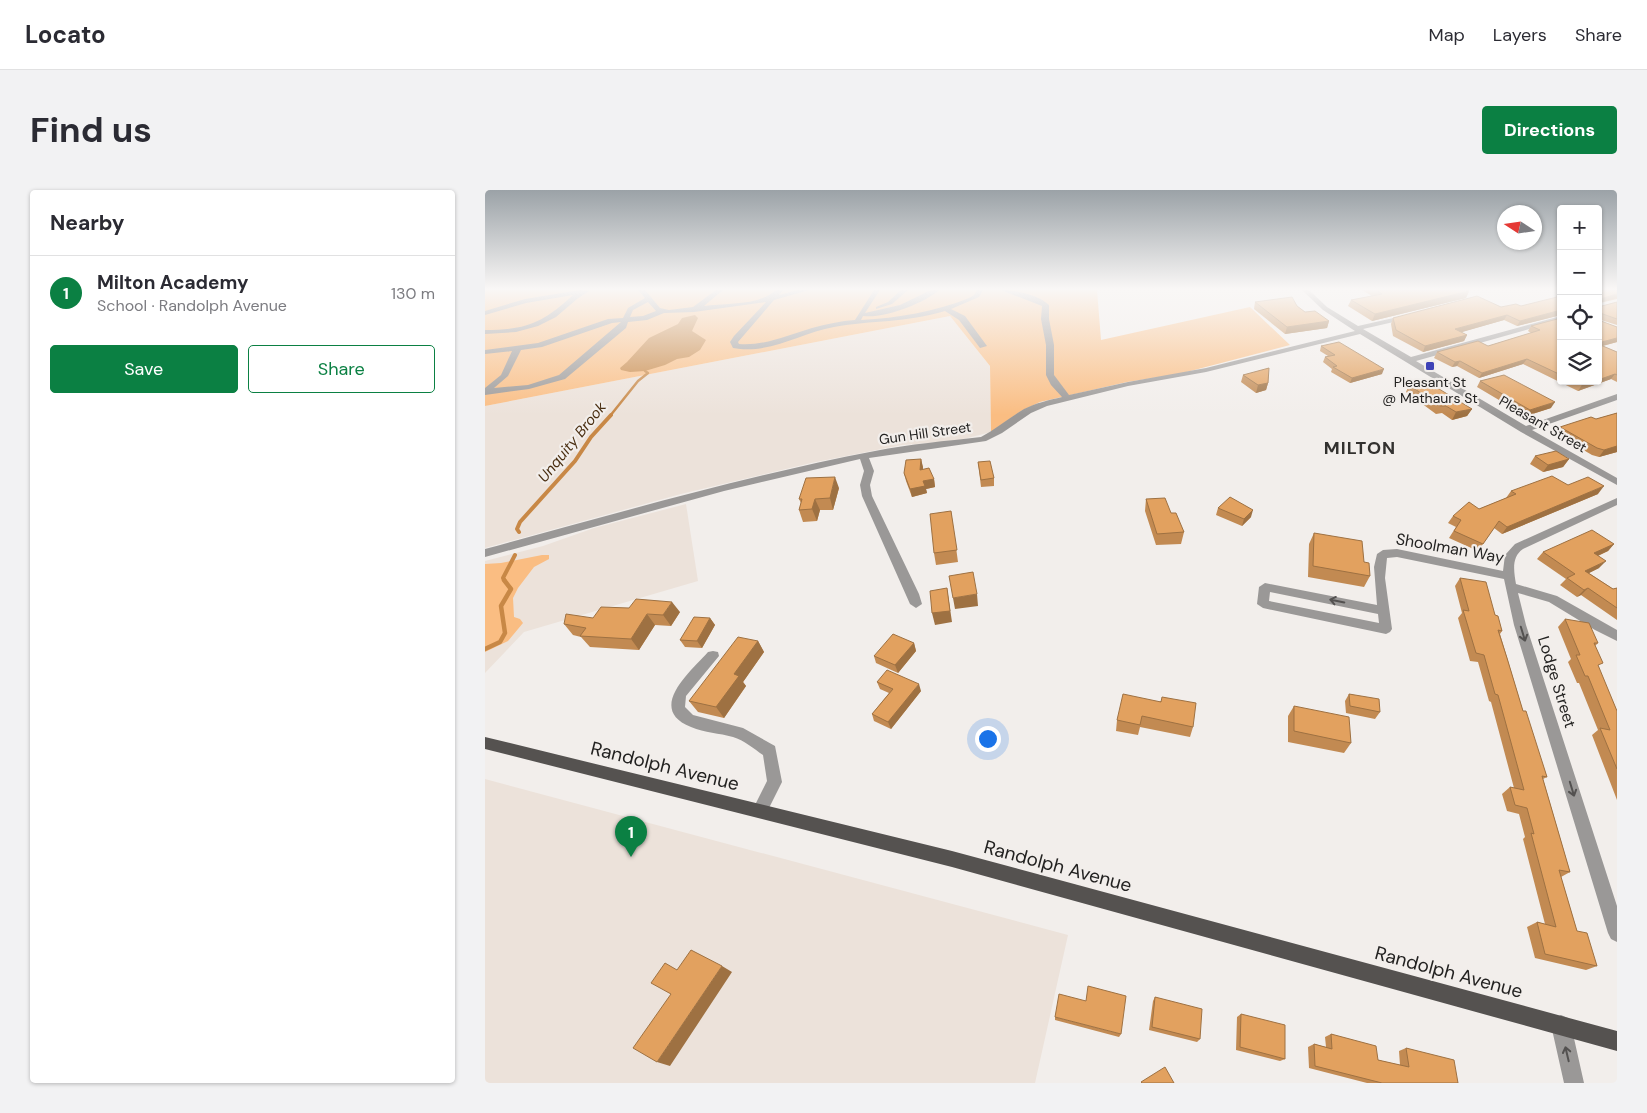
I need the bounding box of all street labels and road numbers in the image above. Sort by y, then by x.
street label: Pleasant Street [1496,392,1590,456]
street label: Gun Hill Street [878,418,972,448]
street label: Shoolman Way [1394,528,1506,568]
street label: Lodge Street [1533,634,1581,730]
street label: Randolph Avenue [588,735,742,797]
street label: Randolph Avenue [981,834,1135,898]
street label: Randolph Avenue [1372,940,1526,1004]

